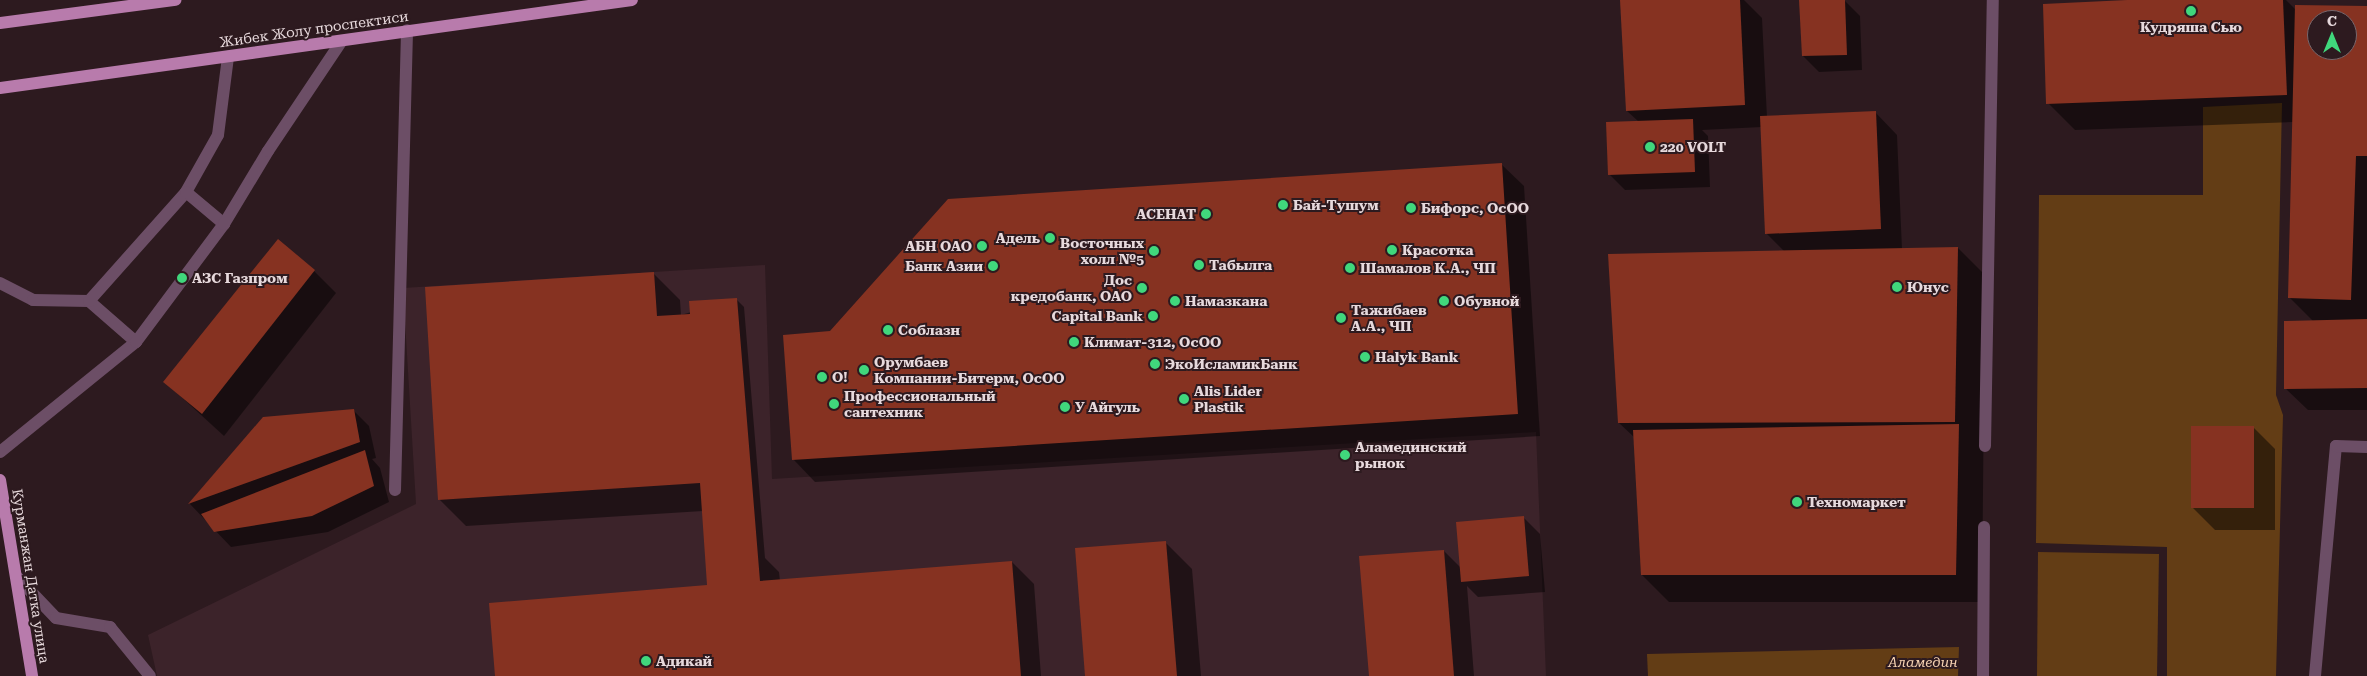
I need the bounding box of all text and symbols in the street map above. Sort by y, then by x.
marker: Кудряша Сью [2185,5,2197,17]
street label: Жибек Жолу проспектиси [218,7,410,51]
north arrow [2307,10,2357,60]
text: С [2327,13,2337,29]
place label: Кудряша Сью [2140,19,2242,35]
place label: 220 VOLT [1660,139,1726,155]
marker: 220 VOLT [1644,141,1656,153]
place label: Бай-Тушум [1293,197,1379,213]
marker: Бай-Тушум [1277,199,1289,211]
place label: Бифорс, ОсОО [1421,200,1529,216]
marker: Бифорс, ОсОО [1405,202,1417,214]
place label: АСЕНАТ [1136,206,1196,222]
marker: АСЕНАТ [1200,208,1212,220]
place label: Адель [996,230,1040,246]
marker: Адель [1044,232,1056,244]
place label: Восточных холл №5 [1060,235,1144,268]
place label: АБН ОАО [905,238,972,254]
marker: АБН ОАО [976,240,988,252]
place label: Красотка [1402,242,1473,258]
marker: Красотка [1386,244,1398,256]
marker: Восточных холл №5 [1148,245,1160,257]
place label: Табылга [1209,257,1272,273]
place label: Банк Азии [905,258,983,274]
marker: Табылга [1193,259,1205,271]
marker: Банк Азии [987,260,999,272]
place label: Шамалов К.А., ЧП [1360,260,1496,276]
marker: Шамалов К.А., ЧП [1344,262,1356,274]
place label: АЗС Газпром [192,270,288,286]
marker: АЗС Газпром [176,272,188,284]
place label: Дос кредобанк, ОАО [1011,272,1132,304]
place label: Юнус [1907,279,1949,295]
marker: Юнус [1891,281,1903,293]
marker: Дос кредобанк, ОАО [1136,282,1148,294]
place label: Намазкана [1185,293,1267,309]
place label: Обувной [1454,293,1519,309]
marker: Намазкана [1169,295,1181,307]
marker: Обувной [1438,295,1450,307]
place label: Тажибаев А.А., ЧП [1351,302,1427,334]
place label: Capital Bank [1052,308,1143,324]
marker: Capital Bank [1147,310,1159,322]
marker: Тажибаев А.А., ЧП [1335,312,1347,324]
place label: Соблазн [898,322,960,338]
marker: Соблазн [882,324,894,336]
place label: Климат-312, ОсОО [1084,334,1221,350]
marker: Климат-312, ОсОО [1068,336,1080,348]
place label: Halyk Bank [1375,349,1458,365]
marker: Halyk Bank [1359,351,1371,363]
place label: Орумбаев Компании-Битерм, ОсОО [874,354,1065,387]
place label: ЭкоИсламикБанк [1165,356,1298,372]
marker: ЭкоИсламикБанк [1149,358,1161,370]
marker: Орумбаев Компании-Битерм, ОсОО [858,364,870,376]
place label: О! [832,369,848,385]
marker: О! [816,371,828,383]
place label: Alis Lider Plastik [1194,383,1262,416]
place label: Профессиональный сантехник [844,388,996,421]
marker: Alis Lider Plastik [1178,393,1190,405]
marker: Профессиональный сантехник [828,398,840,410]
place label: У Айгуль [1075,399,1140,415]
marker: У Айгуль [1059,401,1071,413]
place label: Аламединский рынок [1355,439,1467,472]
marker: Аламединский рынок [1339,449,1351,461]
street label: Курманжан Датка улица [9,488,53,664]
place label: Техномаркет [1807,494,1906,510]
marker: Техномаркет [1791,496,1803,508]
place label: Адикай [656,653,712,669]
park label: Аламедин [1888,654,1958,670]
marker: Адикай [640,655,652,667]

